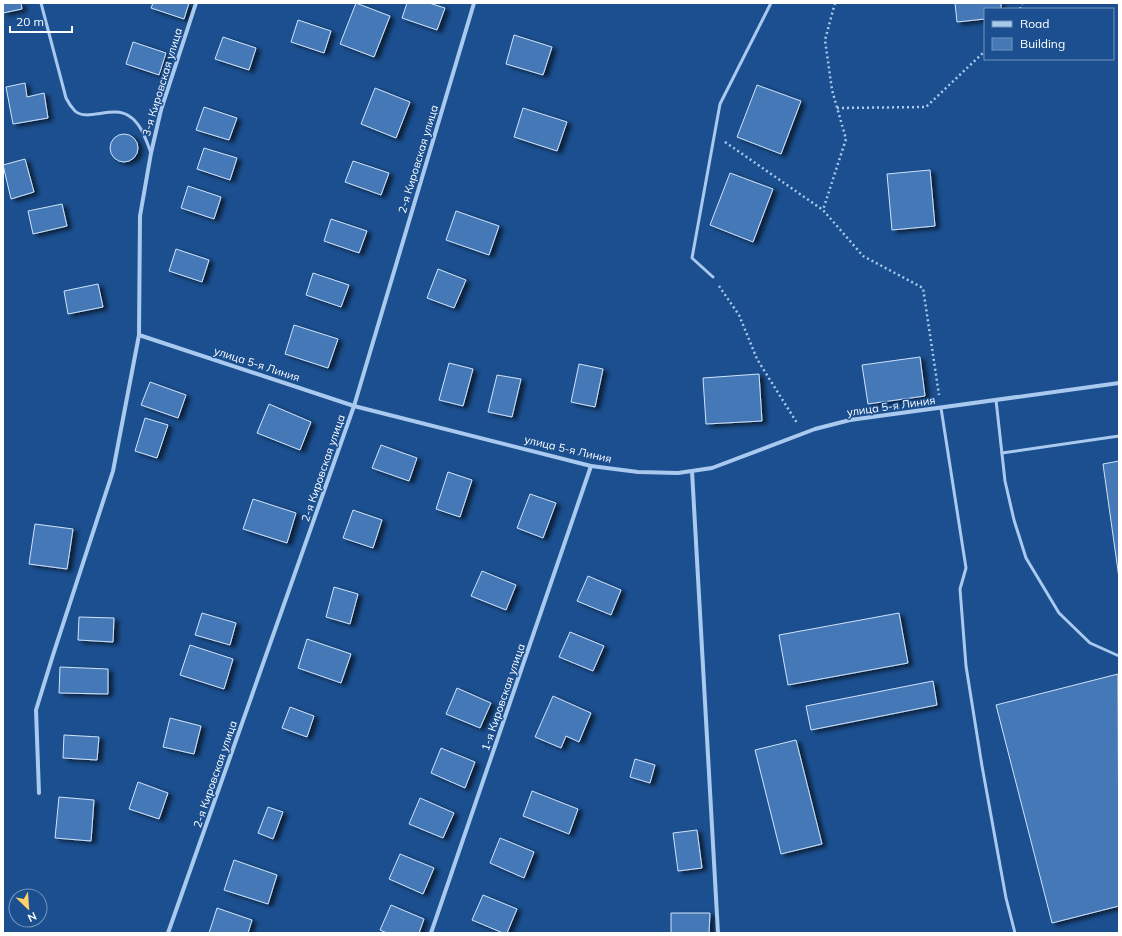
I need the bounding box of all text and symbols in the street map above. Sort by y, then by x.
scale bar [10,8,72,34]
legend [984,8,1114,60]
text: 20 m [16,14,44,29]
text: Road [1020,16,1049,31]
street label: 3-я Кировская улица [139,26,185,138]
text: Building [1020,36,1065,51]
street label: 2-я Кировская улица [395,103,441,215]
street label: улица 5-я Линия [212,344,302,384]
street label: улица 5-я Линия [846,393,936,419]
street label: 2-я Кировская улица [298,413,348,523]
street label: улица 5-я Линия [523,432,613,466]
street label: 1-я Кировская улица [478,642,528,752]
street label: 2-я Кировская улица [190,719,240,829]
north arrow [8,888,48,928]
text: N [26,909,39,925]

